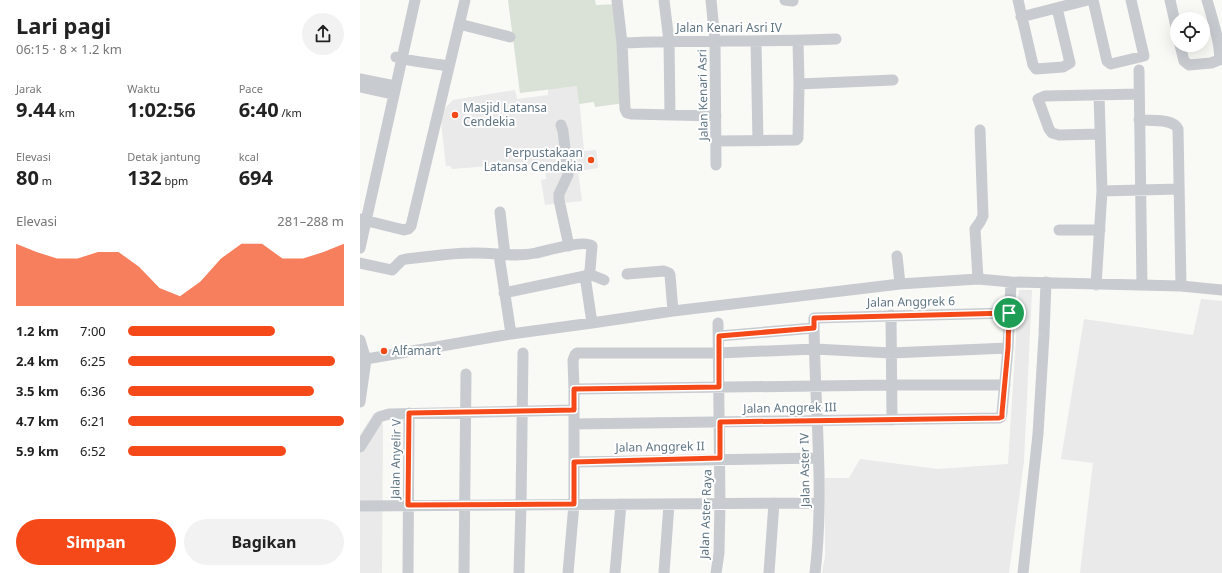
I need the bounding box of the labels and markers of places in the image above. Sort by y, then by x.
place label: Masjid Latansa Cendekia [463,99,547,130]
marker: Masjid Latansa Cendekia [450,110,460,120]
place label: Perpustakaan Latansa Cendekia [484,144,583,175]
marker: Perpustakaan Latansa Cendekia [586,155,596,165]
pin [992,296,1026,330]
place label: Alfamart [392,342,442,359]
marker: Alfamart [379,346,389,356]

